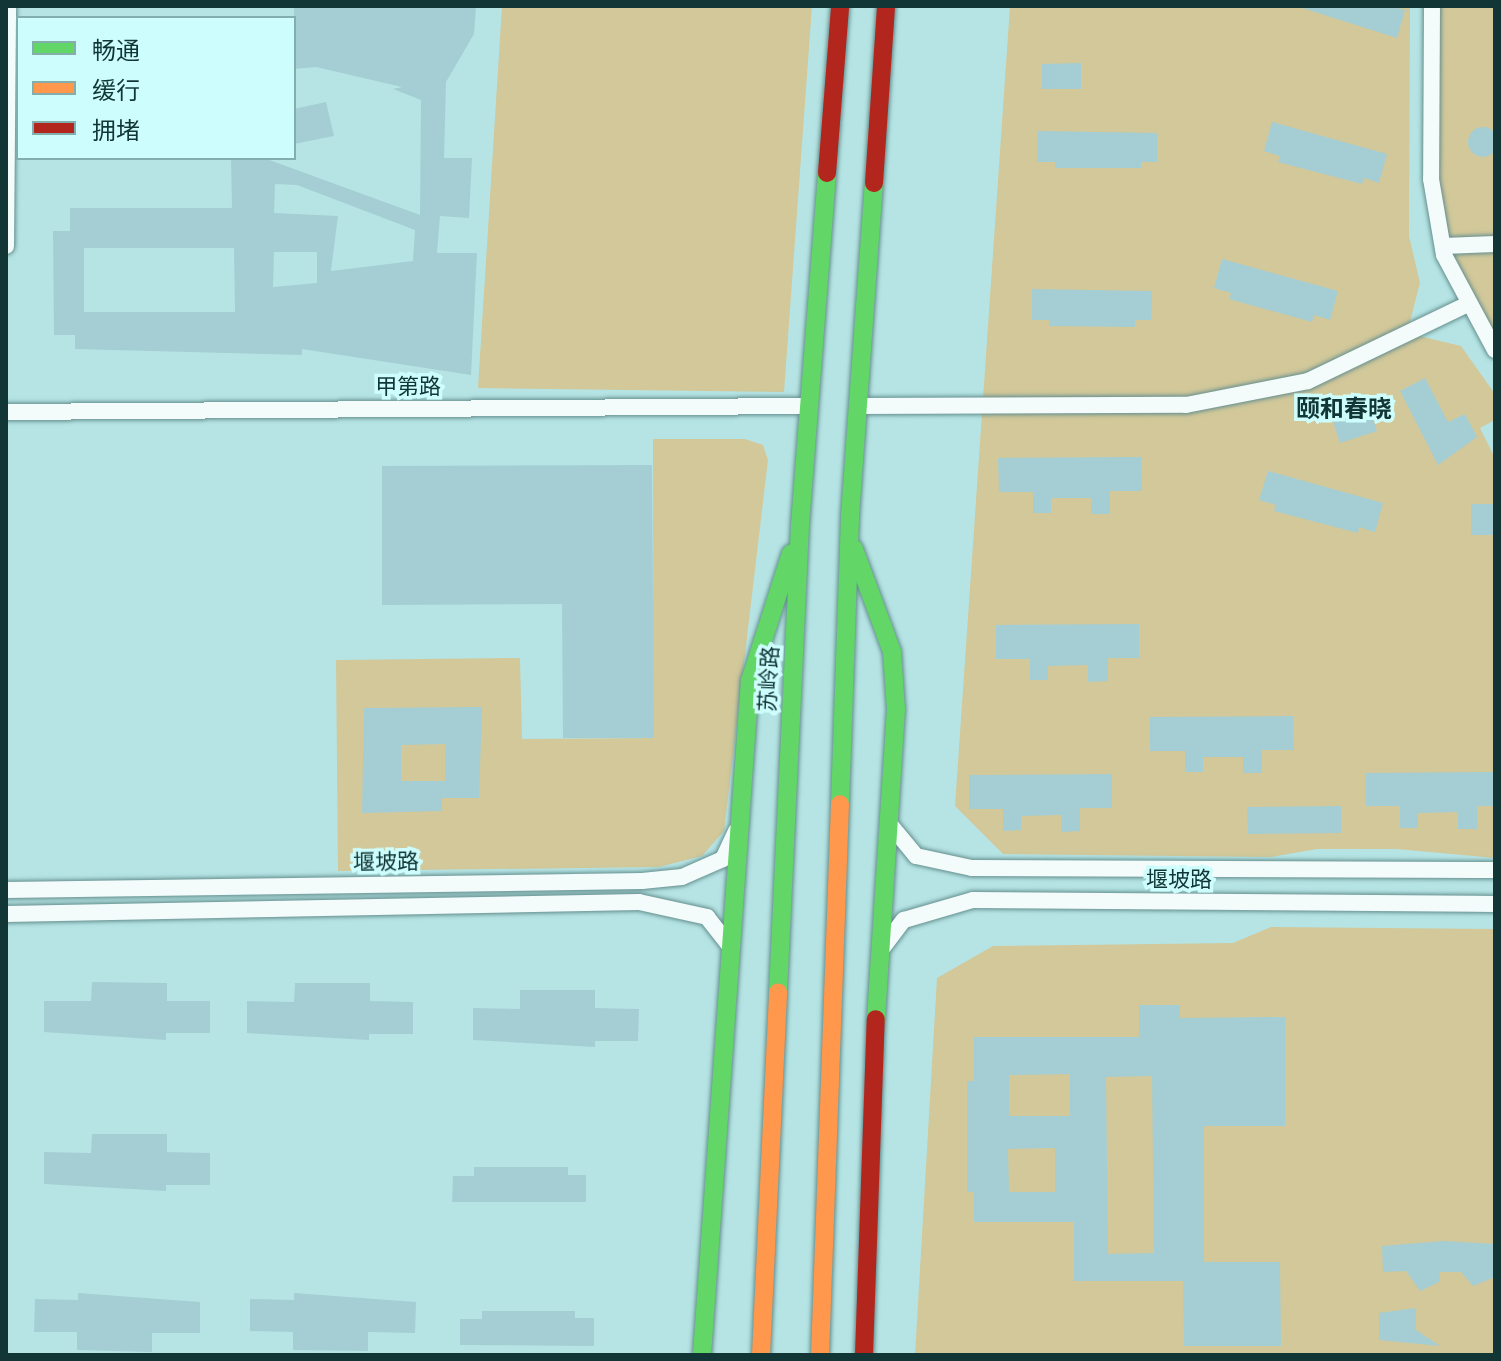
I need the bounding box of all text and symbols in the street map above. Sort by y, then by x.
legend [16,16,296,160]
text: 畅通 [92,36,140,65]
text: 缓行 [92,76,140,105]
text: 拥堵 [92,116,140,145]
street label: 甲第路 [375,374,441,400]
district label: 颐和春晓 [1296,395,1392,423]
street label: 苏岭路 [754,645,784,713]
street label: 堰坡路 [353,848,419,876]
street label: 堰坡路 [1146,867,1212,893]

